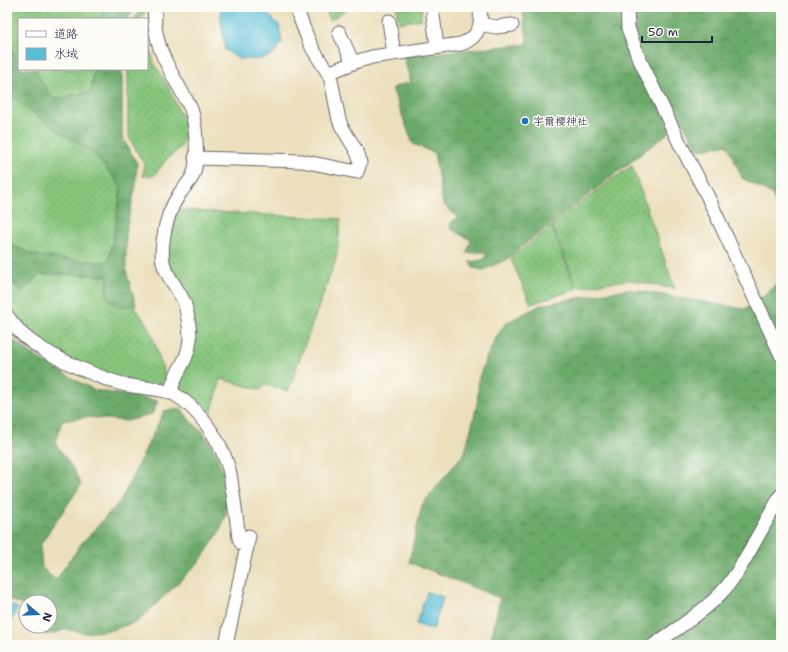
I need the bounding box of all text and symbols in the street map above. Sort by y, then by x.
legend [18,18,148,70]
scale bar [642,18,712,44]
text: 50 m [648,24,678,40]
text: 道路 [54,26,78,42]
text: 水域 [54,46,78,62]
place label: 宇爾櫻神社 [533,114,588,129]
marker: 宇爾櫻神社 [520,116,530,126]
north arrow [18,594,58,634]
text: N [38,611,55,624]

